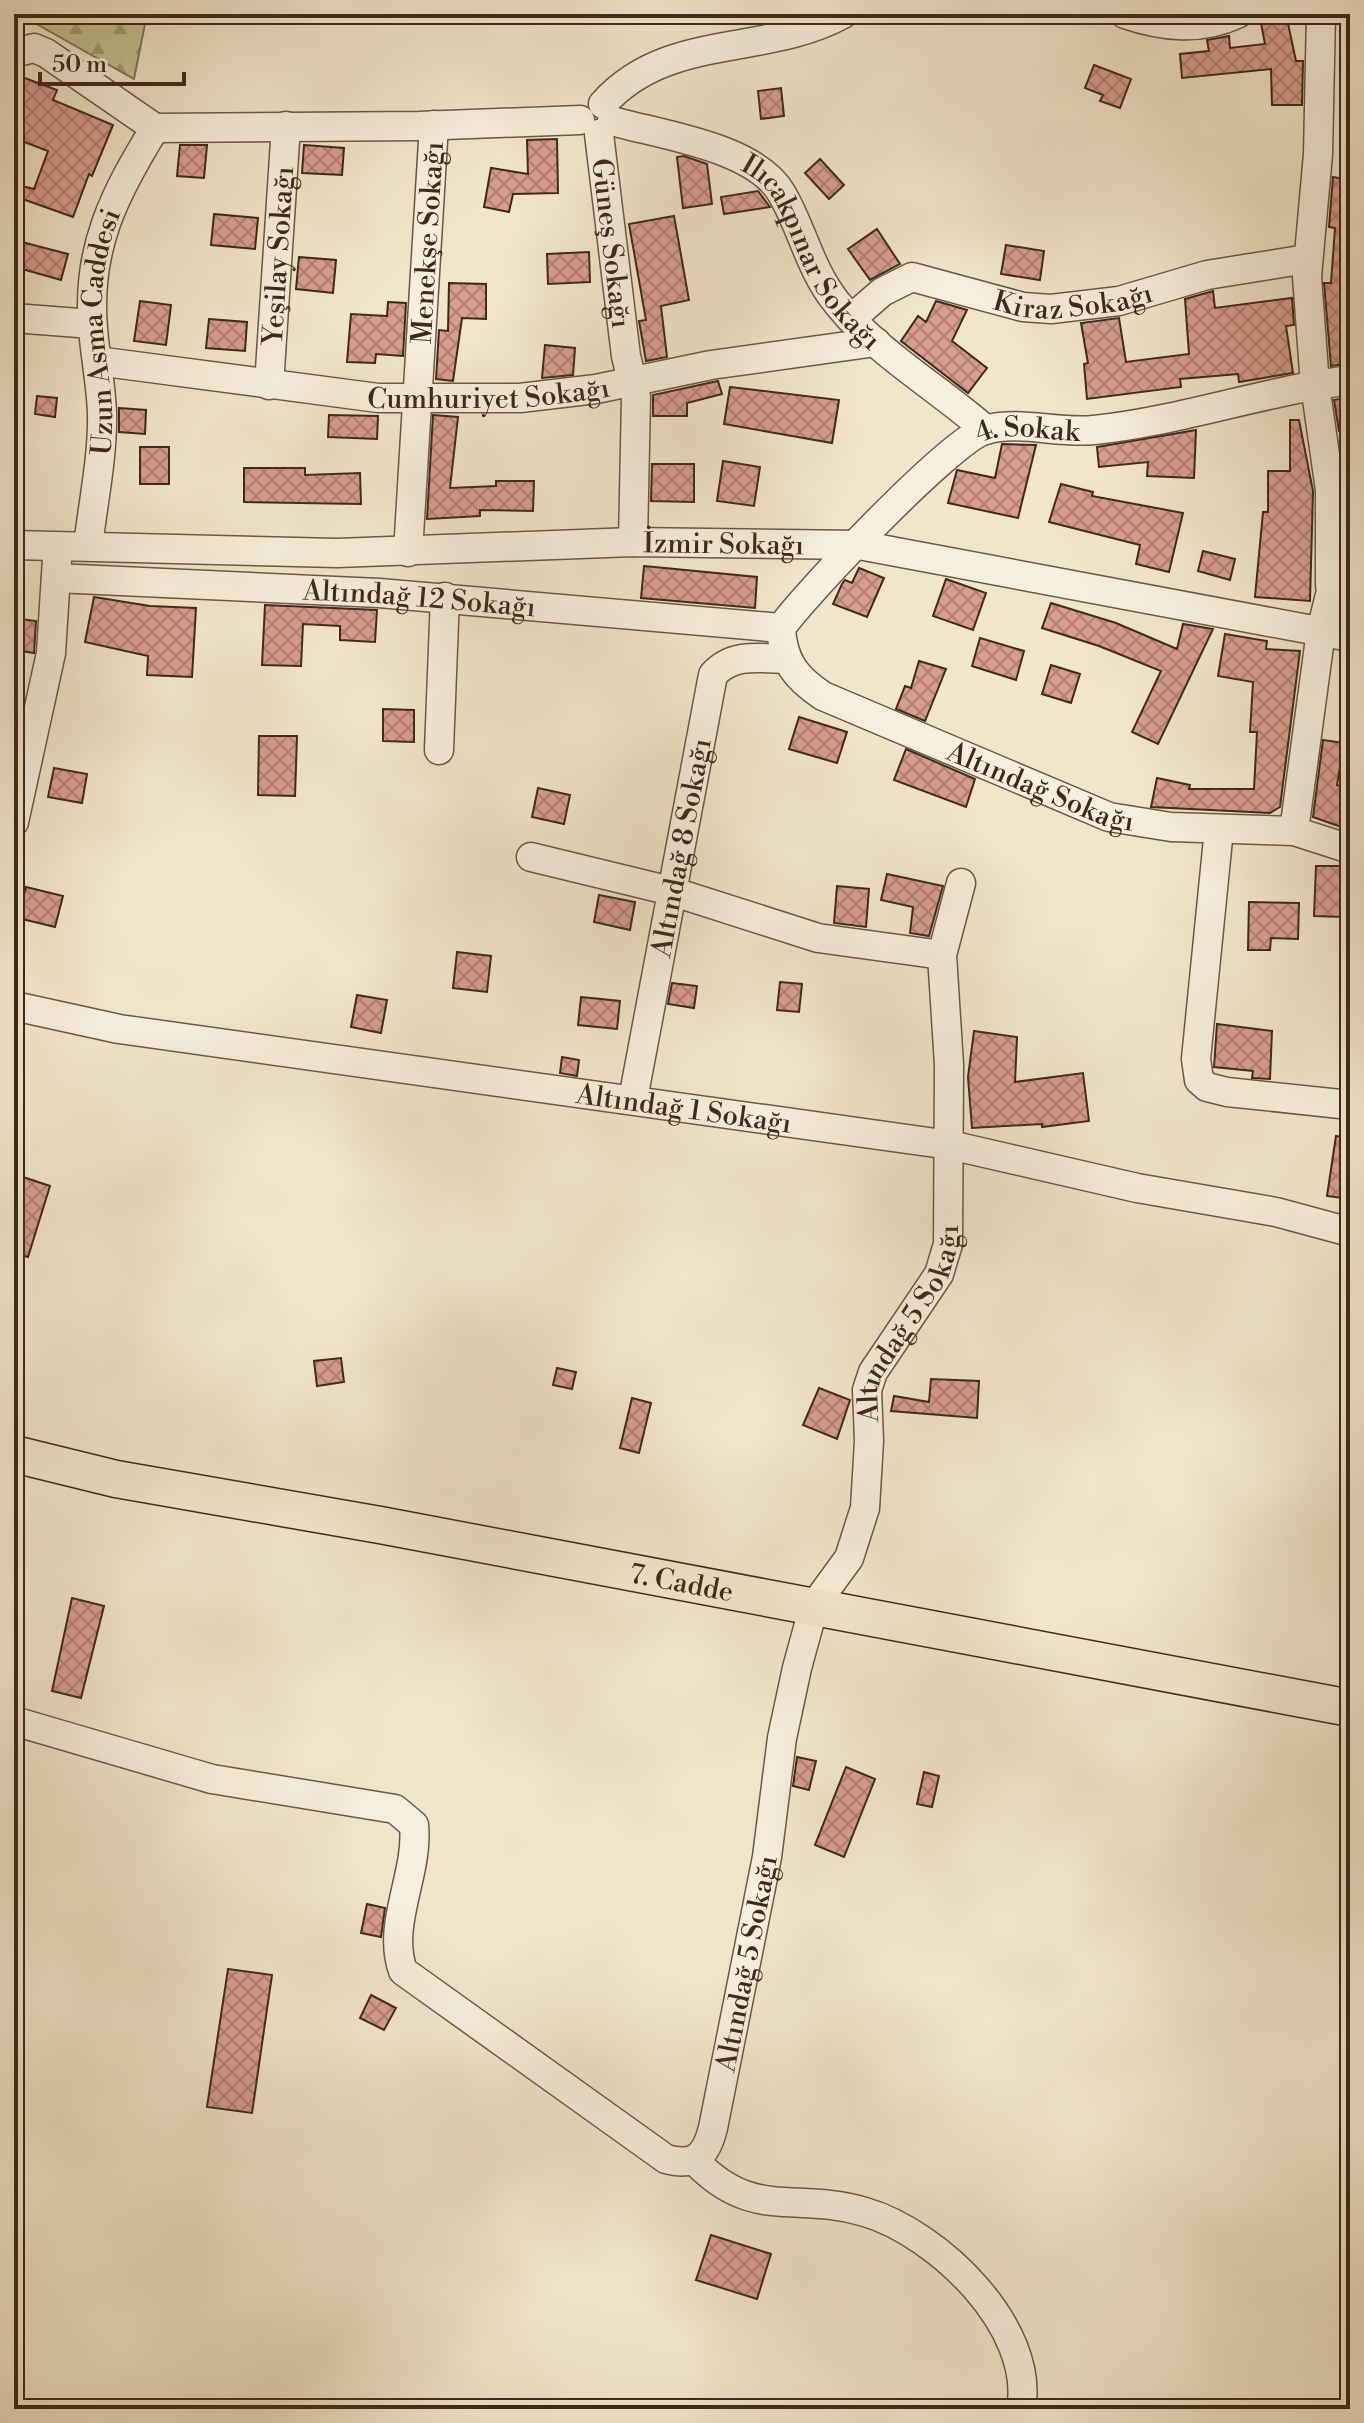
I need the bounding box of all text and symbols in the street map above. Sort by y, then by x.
scale bar [40,36,184,86]
text: 50 m [52,50,107,80]
street label: Menekşe Sokağı [405,140,452,345]
street label: Ilıcakpınar Sokağı [735,147,888,358]
street label: Güneş Sokağı [583,156,638,330]
street label: Yeşilay Sokağı [256,165,302,348]
street label: Uzun Asma Caddesi [76,204,129,457]
street label: Kiraz Sokağı [989,276,1157,328]
street label: Cumhuriyet Sokağı [365,371,613,418]
street label: 4. Sokak [970,410,1082,451]
street label: İzmir Sokağı [643,525,804,563]
street label: Altındağ 12 Sokağı [301,573,537,626]
street label: Altındağ Sokağı [941,734,1137,840]
street label: Altındağ 8 Sokağı [644,735,720,961]
street label: Altındağ 1 Sokağı [573,1077,794,1142]
street label: Altındağ 5 Sokağı [851,1225,967,1424]
street label: 7. Cadde [627,1556,736,1610]
street label: Altındağ 5 Sokağı [708,1852,786,2076]

